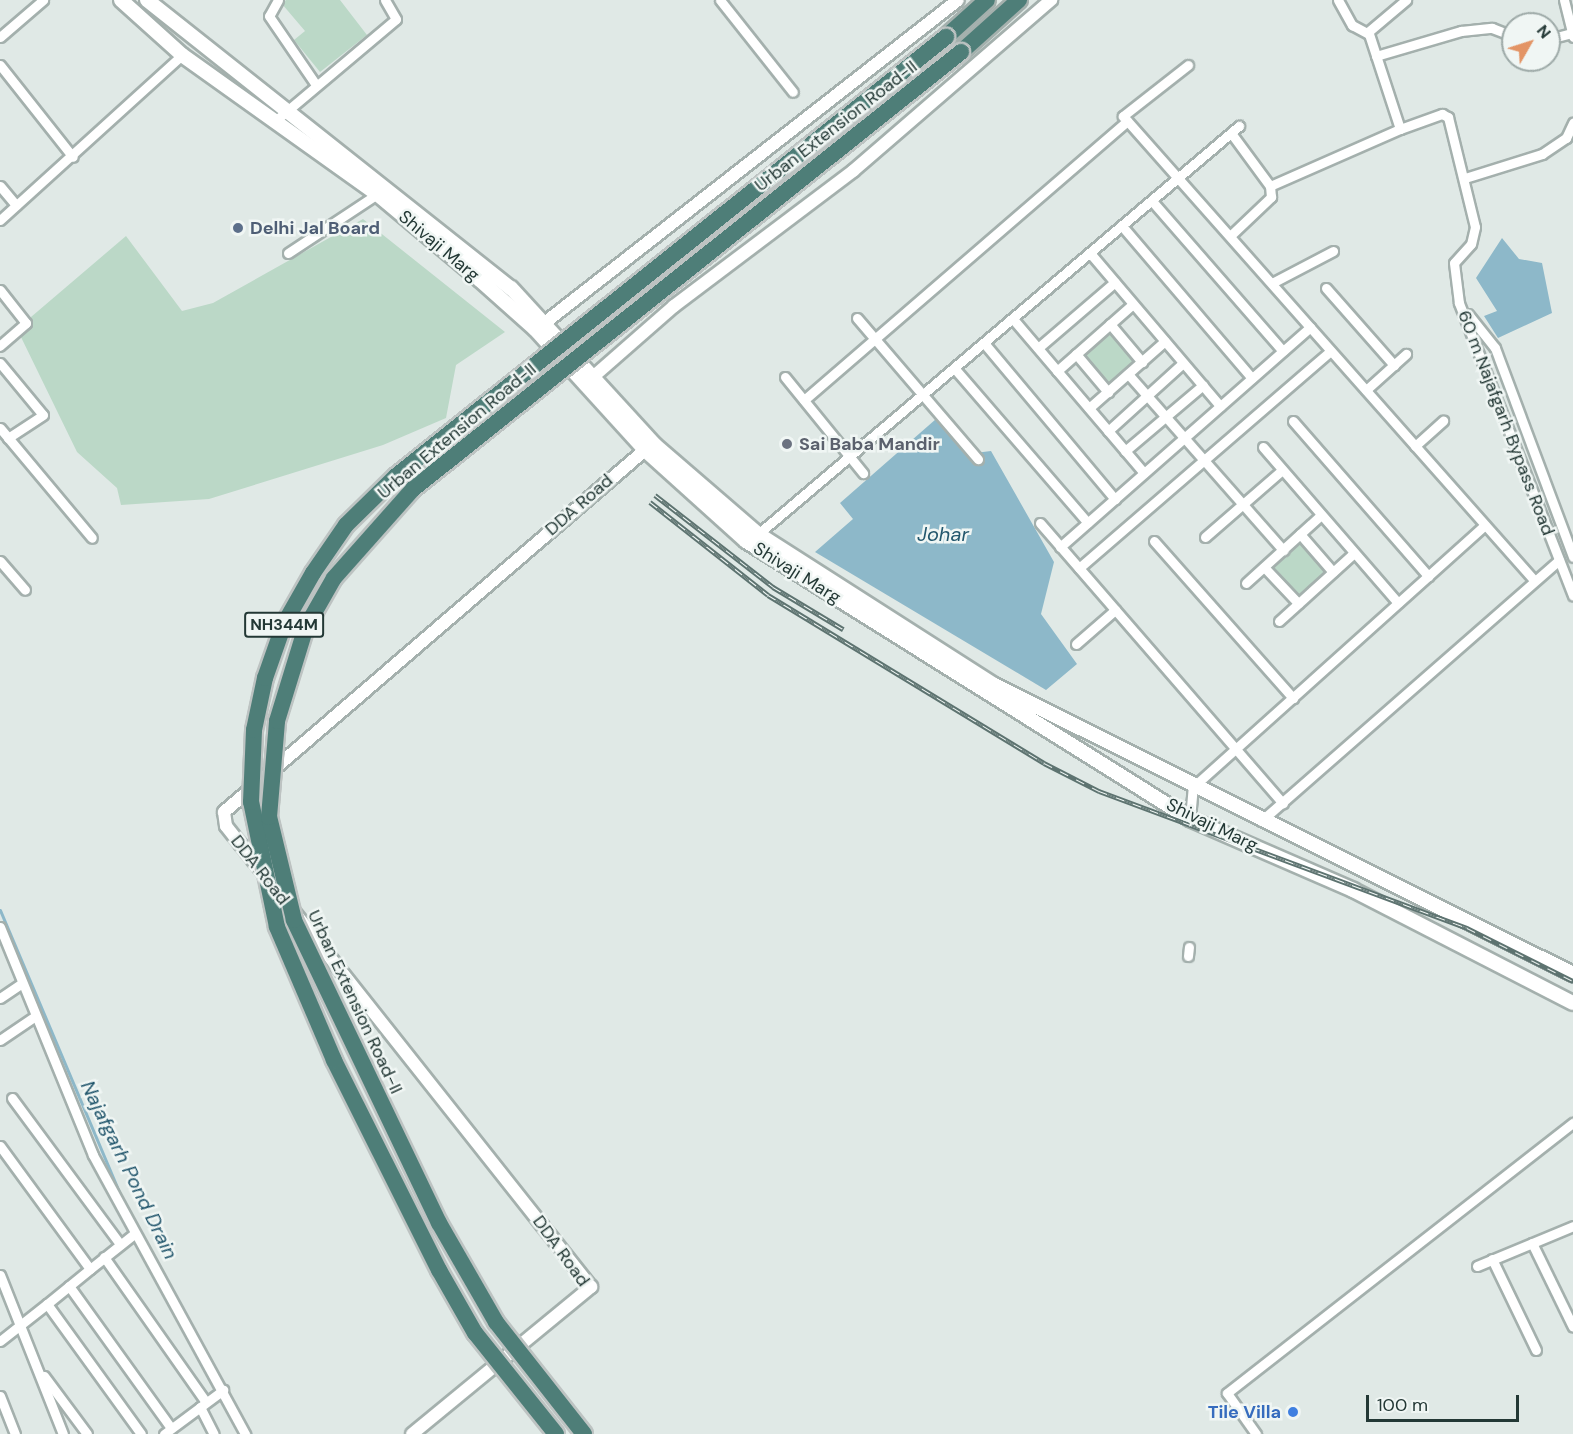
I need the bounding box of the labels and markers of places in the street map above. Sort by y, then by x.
place label: Delhi Jal Board [250,217,380,239]
marker: Delhi Jal Board [231,221,245,235]
place label: Sai Baba Mandir [799,433,940,455]
marker: Sai Baba Mandir [780,437,794,451]
place label: Tile Villa [1208,1401,1281,1423]
marker: Tile Villa [1286,1405,1300,1419]

